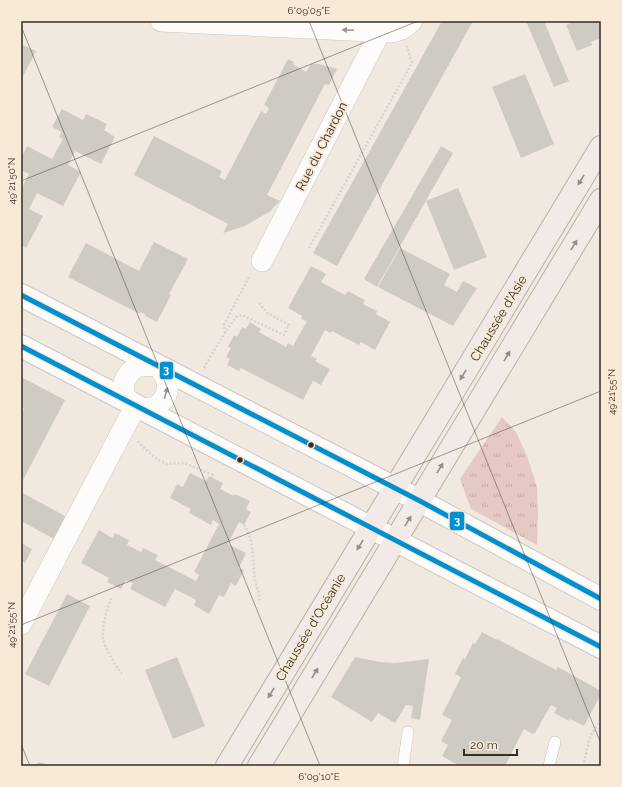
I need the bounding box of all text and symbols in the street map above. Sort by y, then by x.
text: 6°09'05"E [288,5,330,16]
one-way arrow [341,27,354,33]
street label: Rue du Chardon [293,99,350,193]
text: 49°21'50"N [6,158,17,204]
one-way arrow [577,174,584,186]
one-way arrow [570,240,578,250]
street label: Chaussée d'Asie [467,272,530,364]
one-way arrow [503,351,510,362]
line badge: 3 [159,361,174,380]
text: 3 [163,364,169,377]
one-way arrow [459,369,466,381]
text: 49°21'55"N [606,369,617,415]
one-way arrow [163,387,169,399]
unlabelled marker [306,440,316,450]
unlabelled marker [235,455,245,465]
one-way arrow [436,462,443,474]
line badge: 3 [449,511,465,531]
one-way arrow [404,515,411,526]
text: 3 [454,515,460,528]
one-way arrow [356,540,363,551]
street label: Chaussée d'Océanie [272,571,349,684]
text: 49°21'55"N [6,602,17,648]
one-way arrow [312,667,319,679]
one-way arrow [267,687,274,699]
scale bar [464,731,517,757]
text: 20 m [470,738,498,752]
text: 6°09'10"E [298,771,340,782]

